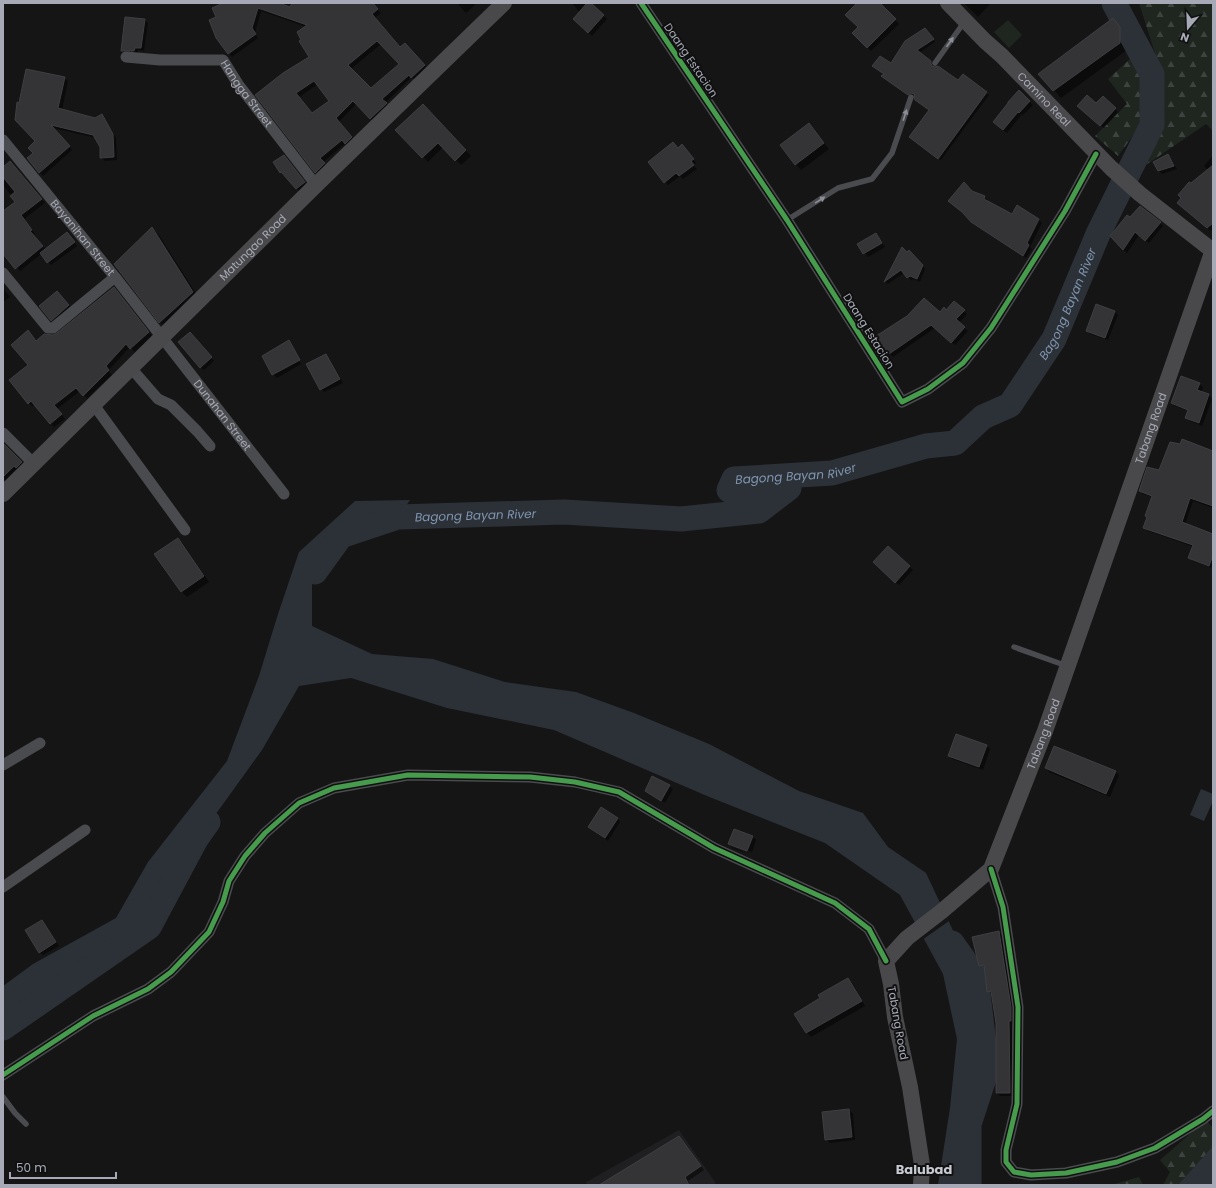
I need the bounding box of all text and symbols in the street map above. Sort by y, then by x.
north arrow [1168,8,1208,48]
street label: Daang Estacion [660,20,722,100]
text: N [1178,29,1191,46]
one-way arrow [946,36,954,47]
street label: Hangga Street [217,57,276,130]
street label: Camino Real [1014,68,1074,130]
one-way arrow [902,108,908,120]
street label: Bayanihan Street [47,196,119,279]
one-way arrow [814,196,826,203]
street label: Matungao Road [216,211,290,284]
water label: Bagong Bayan River [1034,245,1100,363]
street label: Daang Estacion [839,290,899,372]
street label: Dunahan Street [190,376,255,454]
street label: Tabang Road [1131,391,1171,466]
water label: Bagong Bayan River [735,458,858,487]
water label: Bagong Bayan River [415,504,537,525]
street label: Tabang Road [1023,696,1064,772]
street label: Tabang Road [884,985,912,1061]
scale bar [10,1154,116,1180]
text: 50 m [16,1159,47,1176]
district label: Balubad [896,1160,952,1179]

